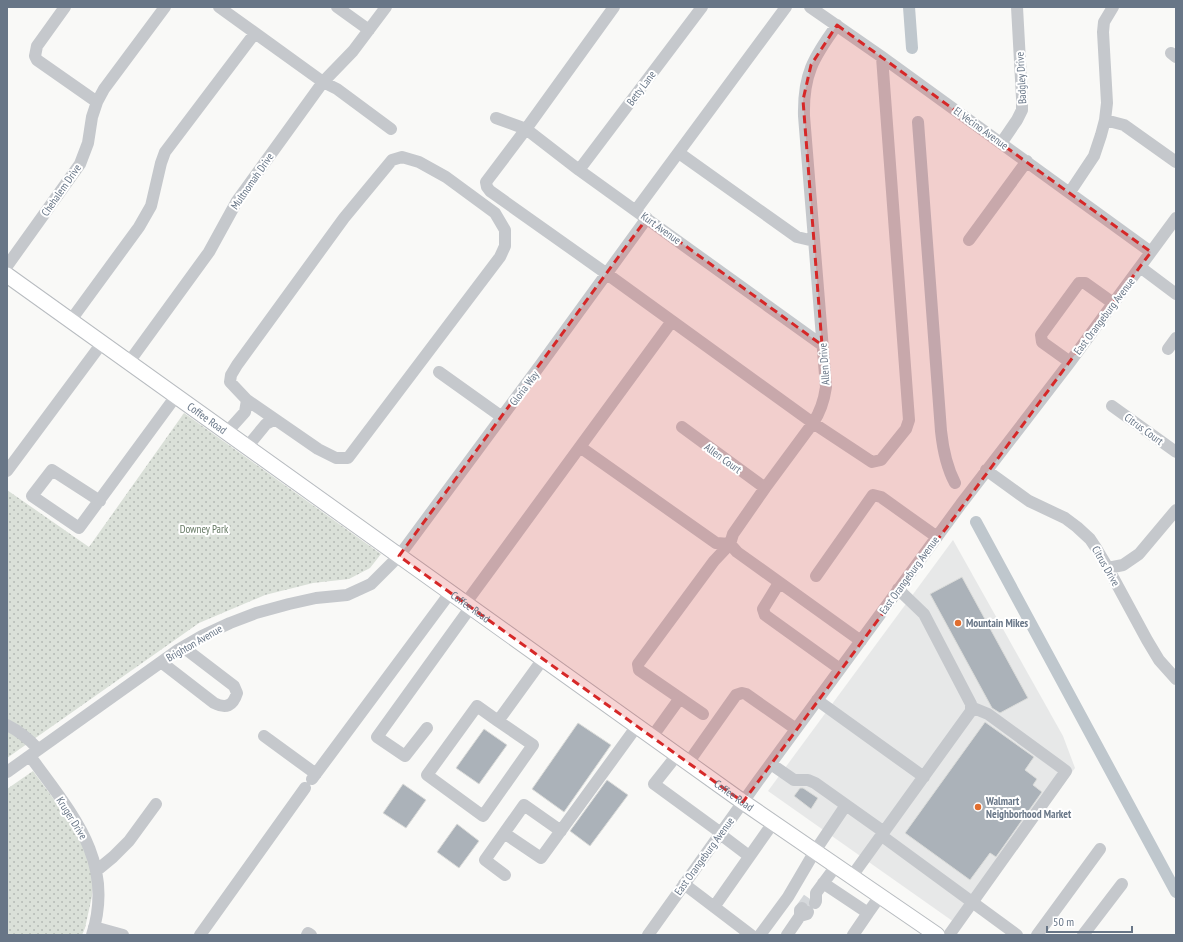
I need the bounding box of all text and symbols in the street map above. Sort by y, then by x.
street label: Badgley Drive [1013,51,1029,104]
street label: Betty Lane [623,67,659,108]
street label: El Vecino Avenue [951,103,1011,153]
street label: Multnomah Drive [227,150,277,212]
street label: Chehalem Drive [38,161,84,219]
street label: Kurt Avenue [638,209,684,247]
street label: East Orangeburg Avenue [1070,274,1138,357]
street label: Allen Drive [816,342,832,385]
street label: Gloria Way [506,367,542,408]
street label: Coffee Road [185,399,230,437]
street label: Citrus Court [1122,410,1166,448]
street label: Allen Court [702,440,744,476]
park label: Downey Park [180,522,229,536]
street label: East Orangeburg Avenue [876,533,942,617]
street label: Citrus Drive [1089,543,1123,589]
street label: Coffee Road [448,588,493,626]
place label: Mountain Mikes [966,616,1028,630]
marker: Mountain Mikes [953,618,963,628]
street label: Brighton Avenue [163,621,225,665]
street label: Coffee Road [711,777,757,814]
street label: Kruger Drive [53,794,91,842]
place label: Walmart Neighborhood Market [985,794,1072,821]
marker: Walmart Neighborhood Market [973,802,983,812]
street label: East Orangeburg Avenue [671,814,737,898]
scale bar [1047,908,1132,934]
text: 50 m [1053,914,1074,929]

